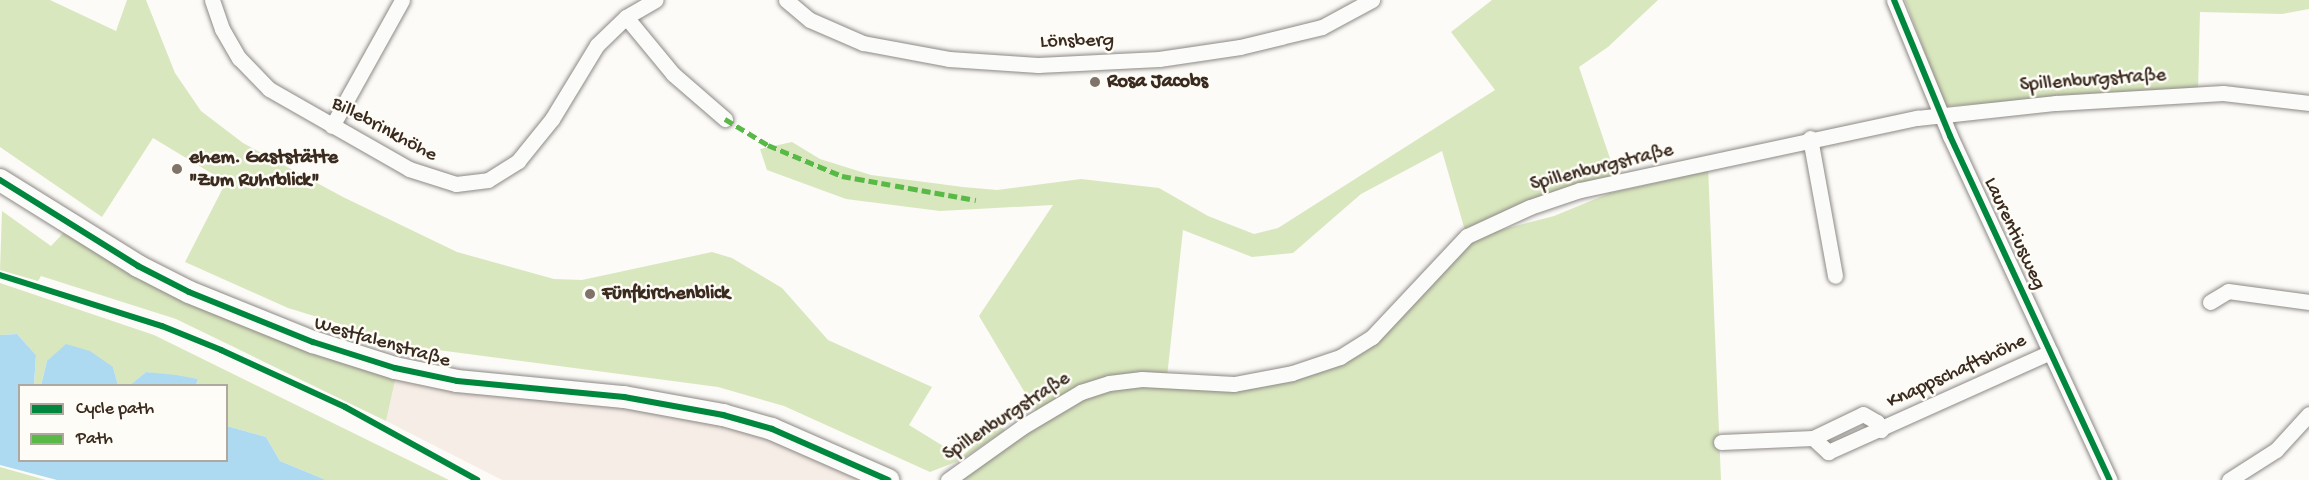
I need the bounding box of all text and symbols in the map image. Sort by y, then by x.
street label: Lönsberg [1040,29,1114,55]
street label: Spillenburgstraße [2019,64,2167,98]
place label: Rosa Jacobs [1107,70,1208,94]
marker: Rosa Jacobs [1088,75,1102,89]
street label: Billebrinkhöhe [327,92,441,168]
street label: Spillenburgstraße [1528,139,1676,197]
place label: ehem. Gaststätte "Zum Ruhrblick" [189,146,338,193]
marker: ehem. Gaststätte "Zum Ruhrblick" [170,162,184,176]
street label: Laurentiusweg [1978,174,2050,294]
place label: Fünfkirchenblick [602,282,730,306]
marker: Fünfkirchenblick [583,287,597,301]
street label: Westfalenstraße [311,312,453,374]
street label: Knappschaftshöhe [1883,329,2031,415]
street label: Spillenburgstraße [939,367,1075,467]
legend [18,384,228,462]
text: Cycle path [76,399,154,420]
text: Path [76,429,113,450]

